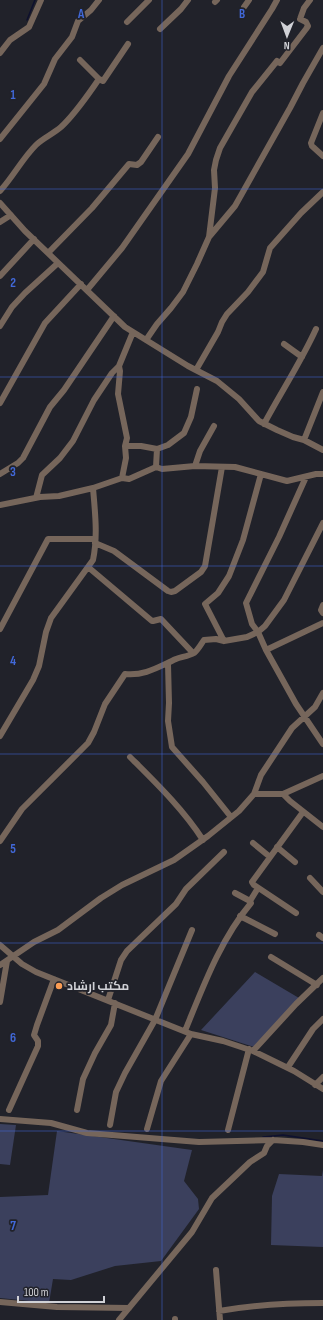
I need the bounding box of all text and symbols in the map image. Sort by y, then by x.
text: A [77,6,85,22]
text: B [239,6,245,22]
north arrow [267,16,307,56]
text: N [284,39,290,52]
text: 1 [10,87,16,103]
text: 2 [10,275,16,291]
text: 3 [10,464,16,480]
text: 4 [10,653,16,669]
text: 5 [10,841,16,857]
place label: مکتب ارشاد [67,979,129,994]
marker: مکتب ارشاد [54,981,64,991]
text: 6 [10,1030,16,1046]
text: 7 [10,1218,16,1234]
scale bar [18,1278,104,1304]
text: 100 m [24,1285,49,1300]

